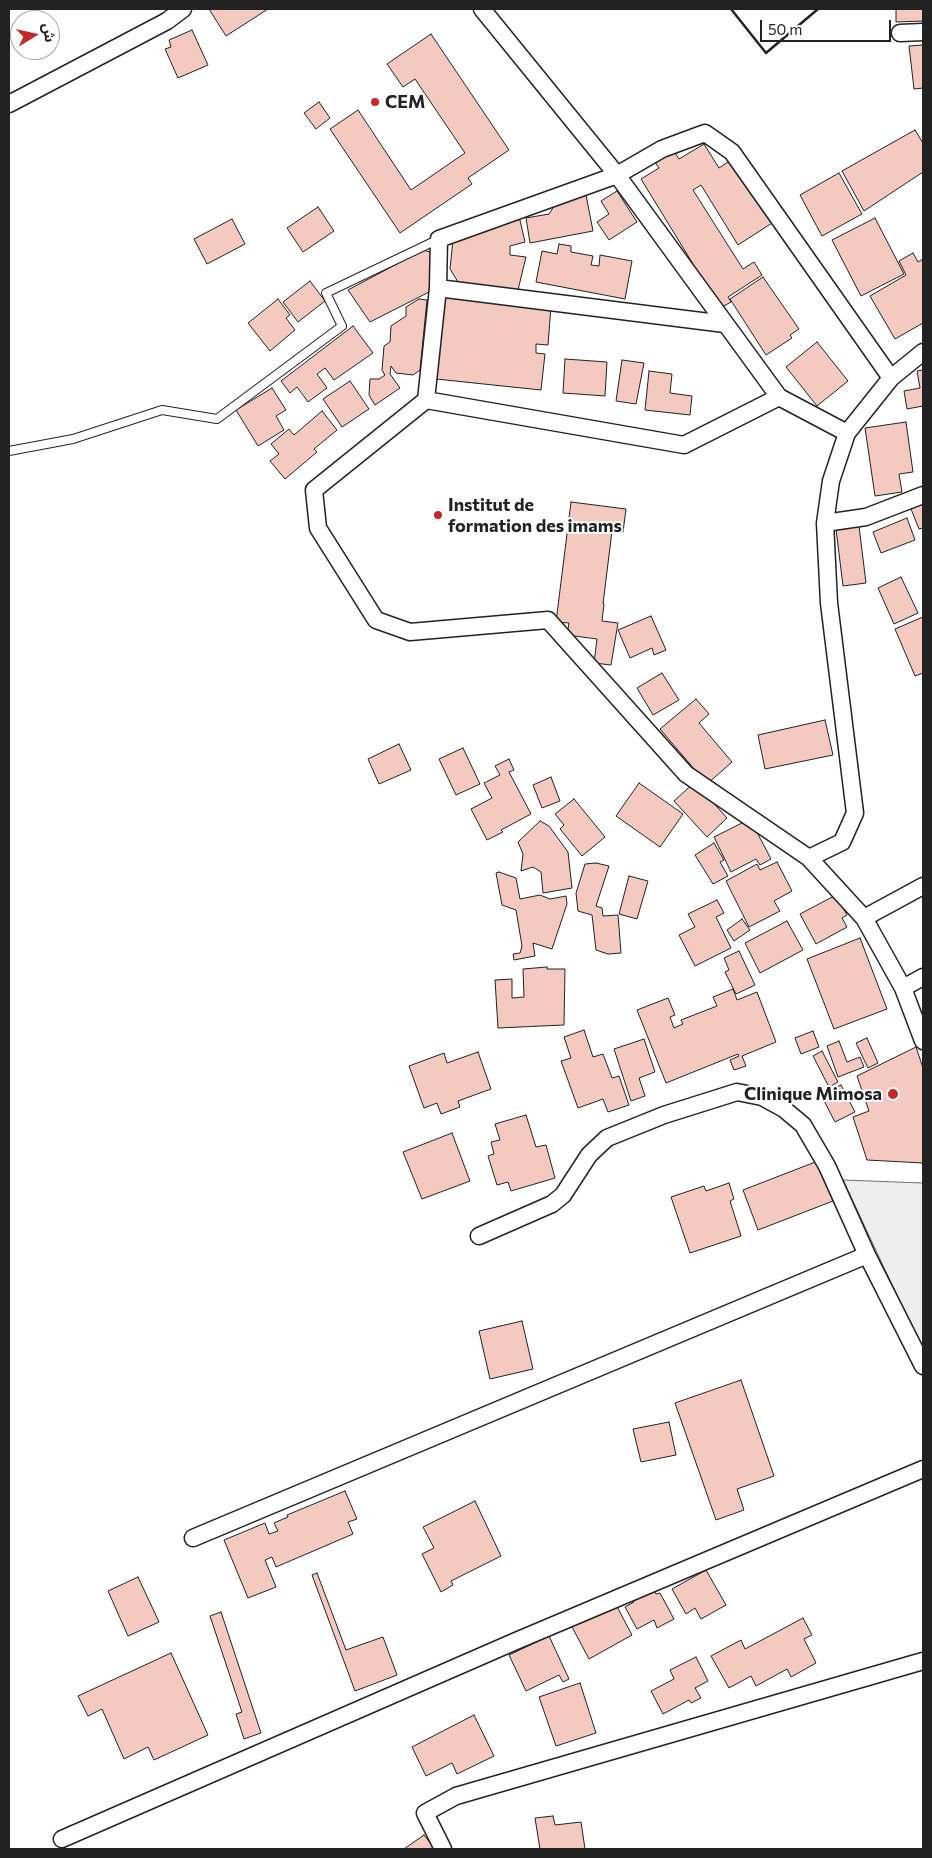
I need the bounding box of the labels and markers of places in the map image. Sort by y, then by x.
place label: CEM [385,91,425,113]
marker: CEM [369,96,381,108]
place label: Institut de formation des imams [448,494,622,536]
marker: Institut de formation des imams [432,509,444,521]
place label: Clinique Mimosa [744,1083,882,1105]
marker: Clinique Mimosa [886,1087,900,1101]

